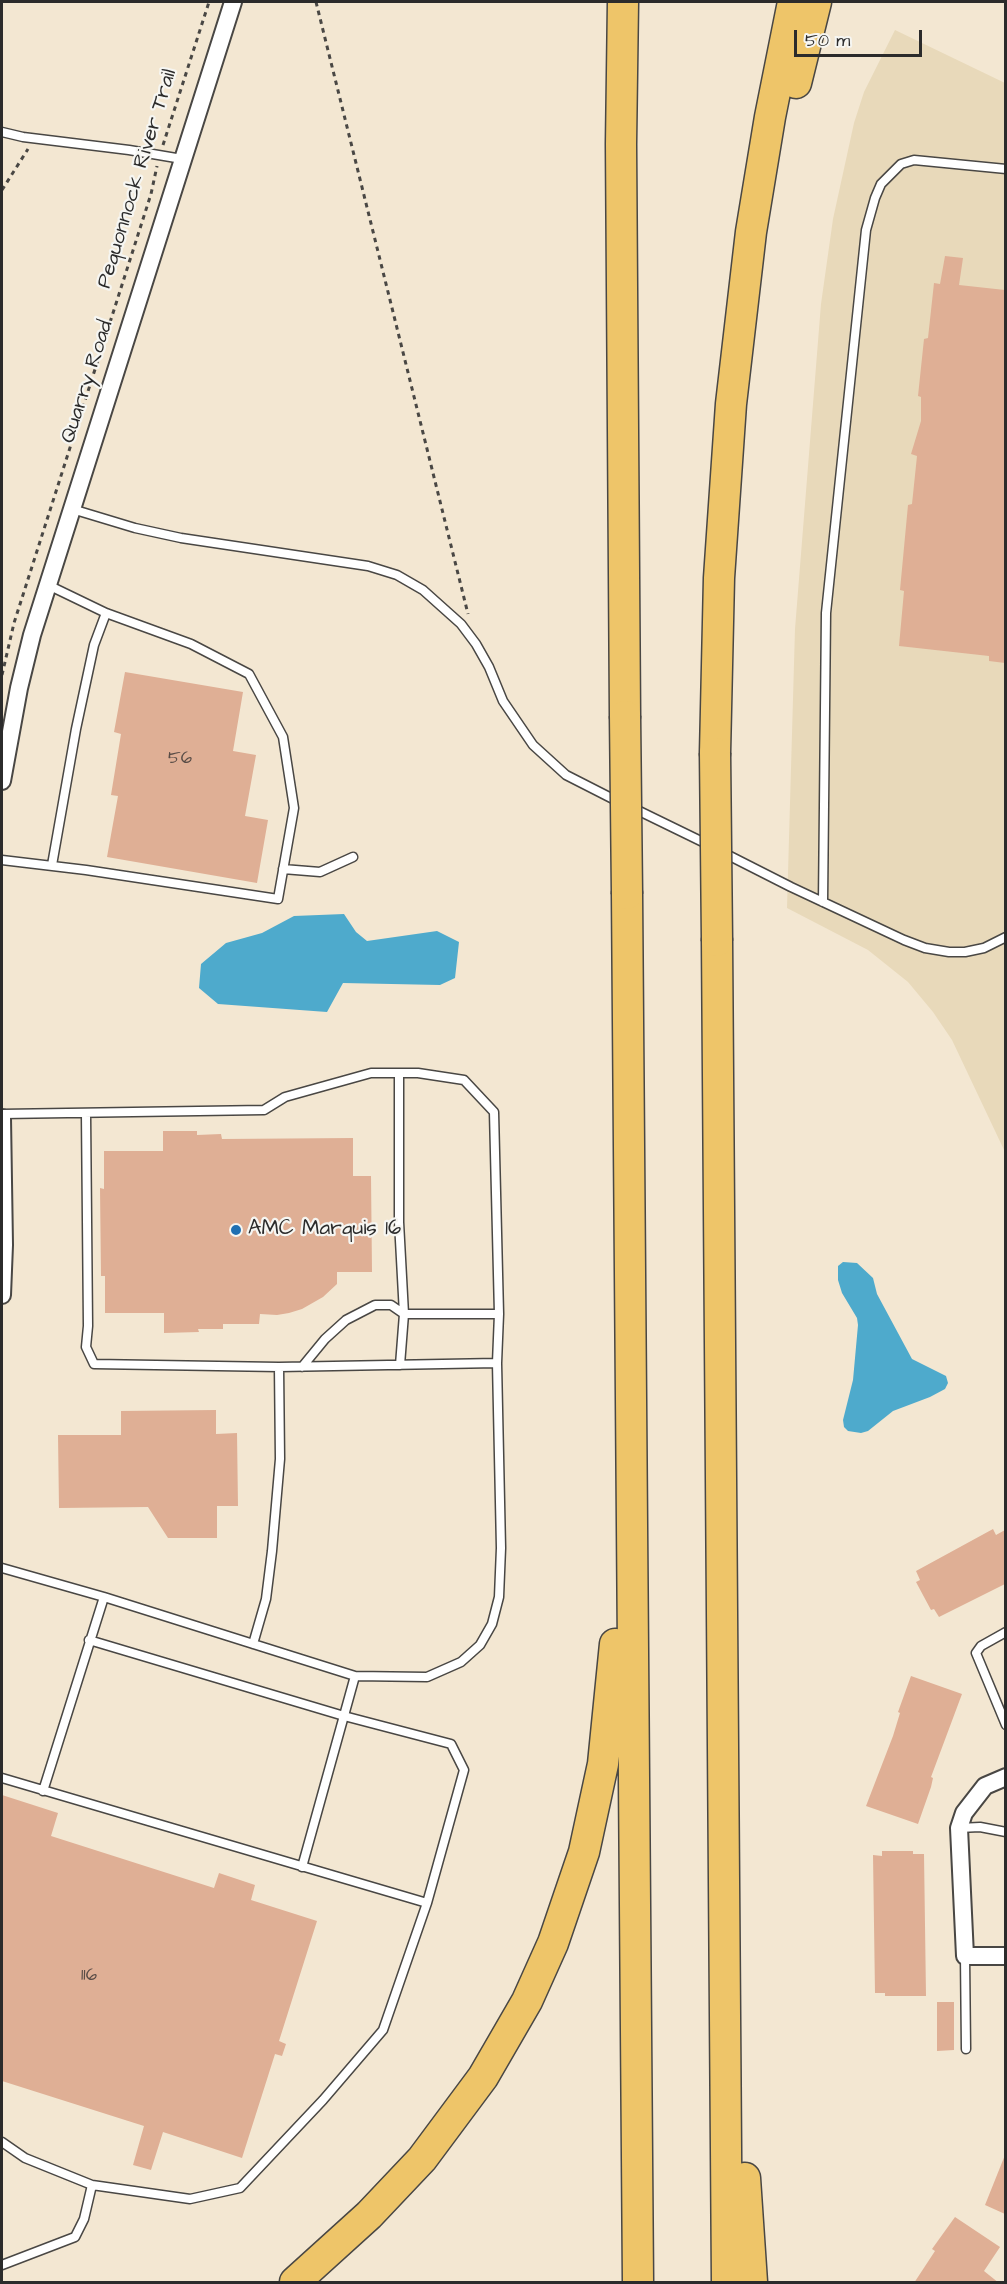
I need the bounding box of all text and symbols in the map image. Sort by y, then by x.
scale bar [797,18,924,56]
text: 50 m [805,28,850,53]
street label: Pequonnock River Trail [93,66,183,292]
street label: Quarry Road [56,317,120,447]
house number: 56 [168,748,192,770]
place label: AMC Marquis 16 [248,1217,401,1243]
marker: AMC Marquis 16 [229,1223,243,1237]
house number: 116 [81,1965,97,1987]

